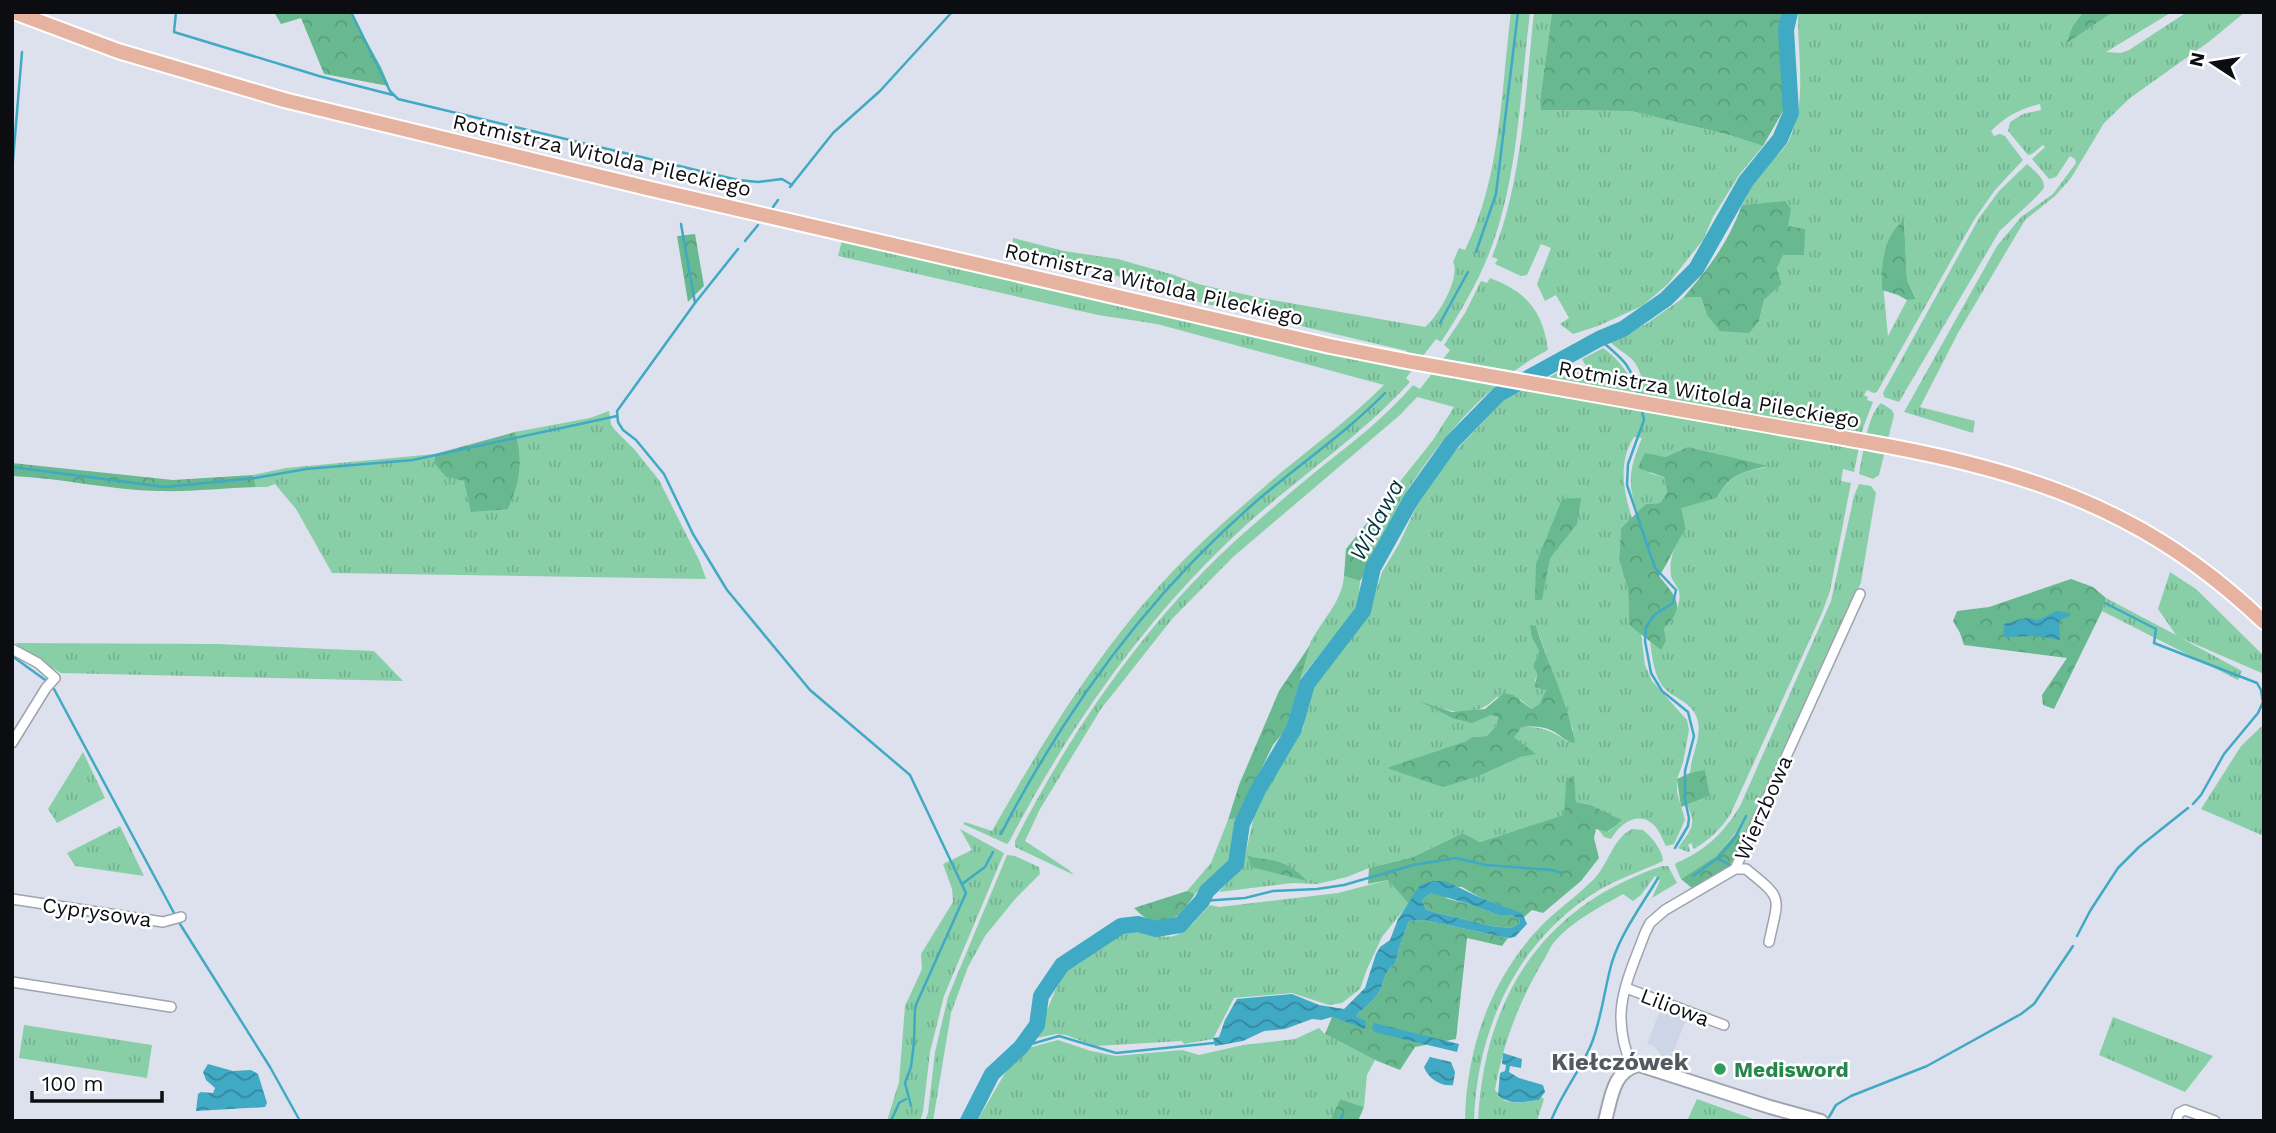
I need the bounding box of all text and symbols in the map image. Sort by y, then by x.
north arrow [2178,28,2248,98]
text: N [2184,50,2210,69]
street label: Rotmistrza Witolda Pileckiego [450,108,754,202]
street label: Rotmistrza Witolda Pileckiego [1002,237,1306,331]
street label: Rotmistrza Witolda Pileckiego [1556,355,1862,433]
water label: Widawa [1344,475,1410,565]
street label: Wierzbowa [1729,752,1797,864]
street label: Cyprysowa [41,892,153,932]
street label: Liliowa [1637,982,1713,1032]
district label: Kiełczówek [1551,1048,1689,1076]
place label: Medisword [1734,1057,1849,1082]
scale bar [32,1060,161,1104]
marker: Medisword [1712,1061,1728,1077]
text: 100 m [42,1071,104,1096]

